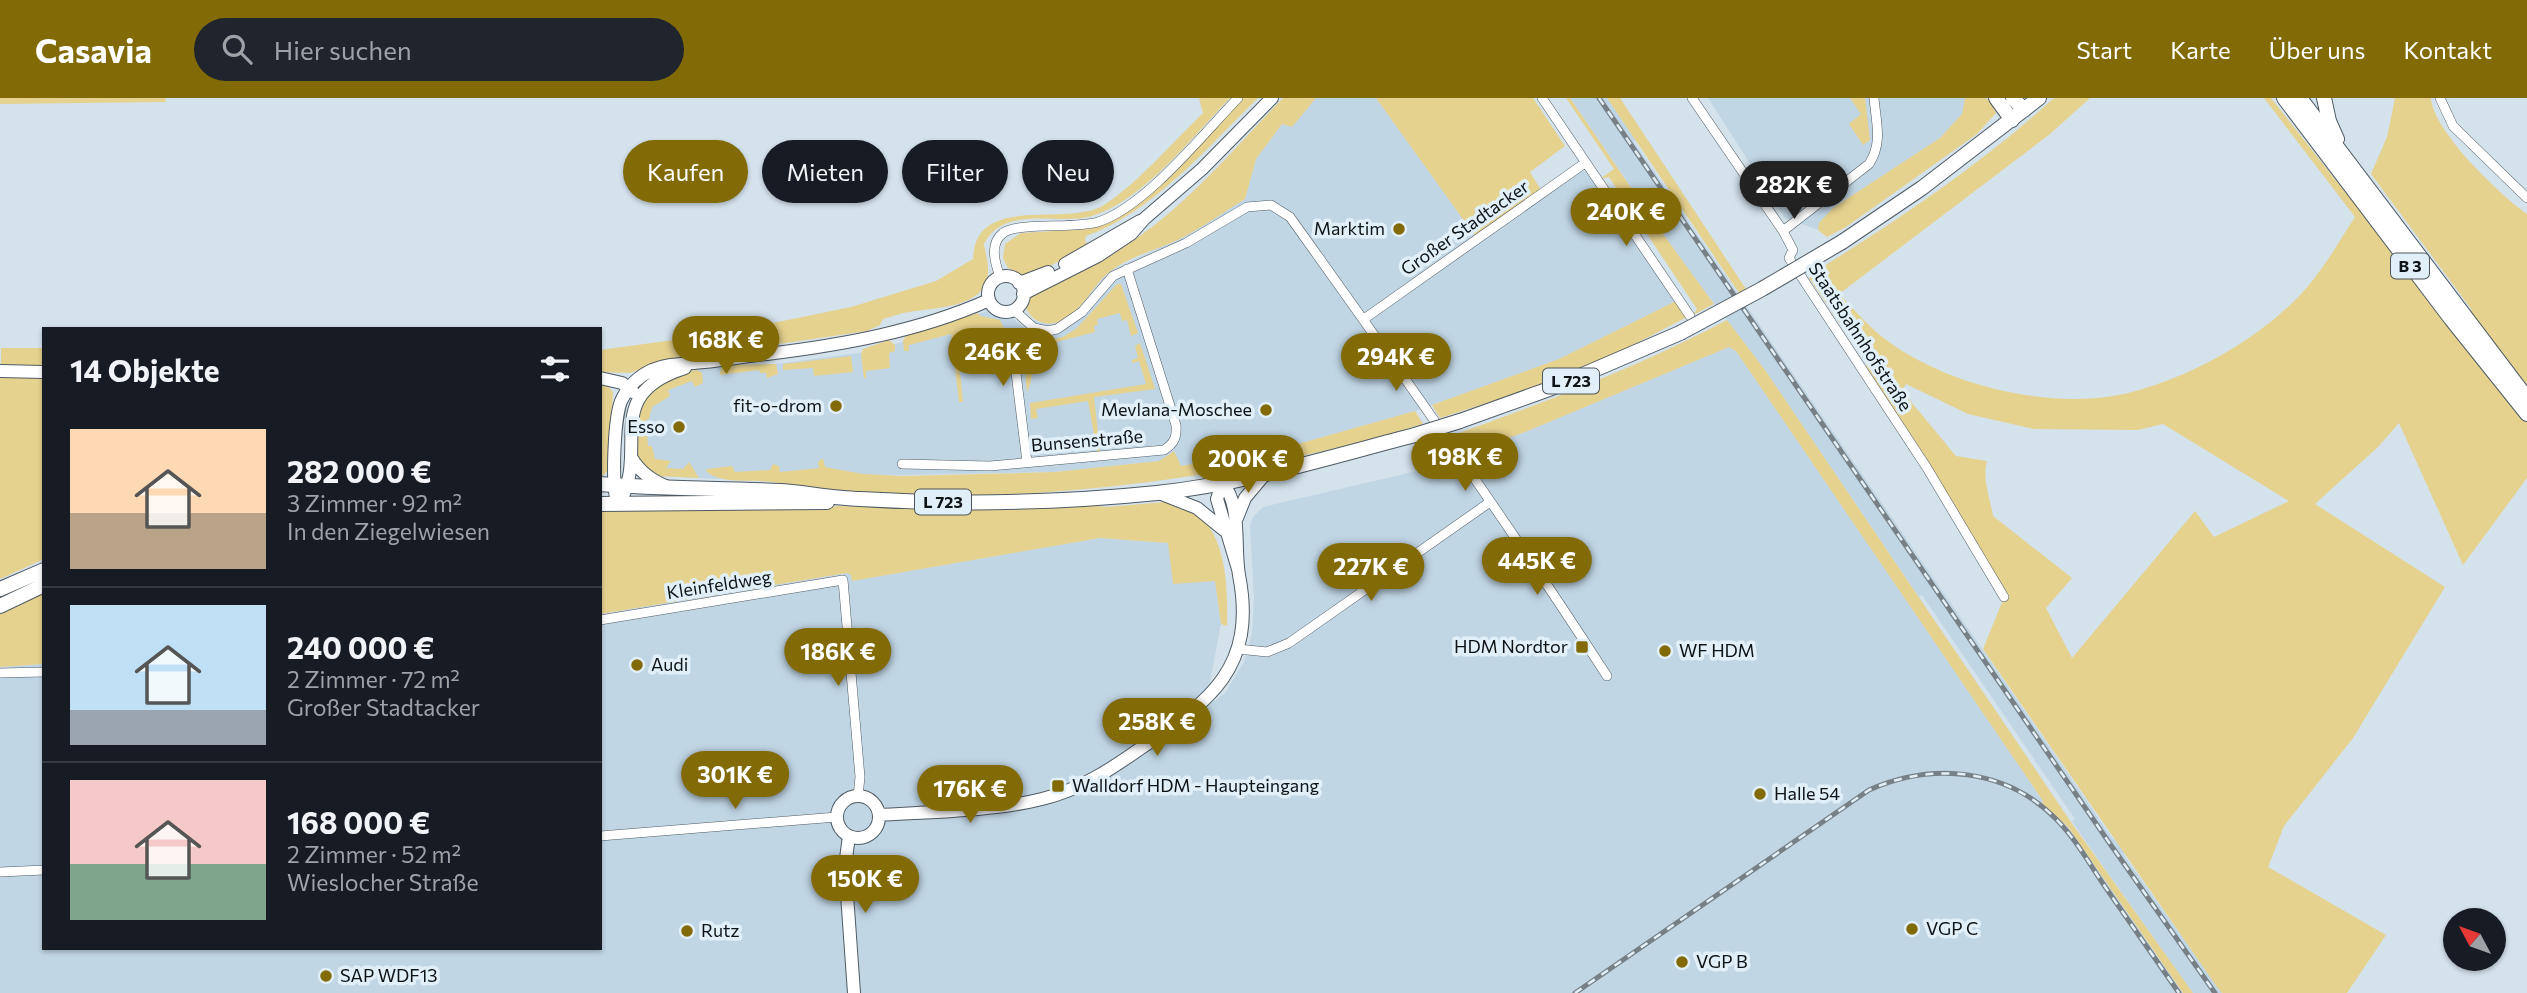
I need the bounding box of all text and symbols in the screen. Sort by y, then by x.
search box [194,18,684,81]
text: Casavia [35,29,152,70]
icon: search [218,30,256,68]
text: Hier suchen [274,34,412,65]
text: Start [2077,35,2132,64]
text: Karte [2170,35,2231,64]
text: Über uns [2269,35,2365,64]
text: Kontakt [2403,35,2492,64]
chip: Kaufen [623,140,748,203]
chip: Mieten [762,140,888,203]
chip: Filter [902,140,1008,203]
chip: Neu [1022,140,1114,203]
pin: 282K € [1737,162,1851,221]
text: 282K € [1756,170,1832,198]
street label: Großer Stadtacker [1396,175,1533,280]
pin: 240K € [1569,188,1683,248]
text: 240K € [1587,197,1665,225]
place label: Marktim [1314,217,1385,239]
marker: Marktim [1391,221,1407,237]
road number: B 3 [2391,254,2429,278]
street label: Staatsbahnhofstraße [1805,258,1917,415]
pin: 168K € [669,316,783,376]
text: 168K € [688,325,764,353]
pin: 246K € [946,328,1060,388]
pin: 294K € [1339,334,1453,393]
text: 246K € [964,337,1042,365]
text: 294K € [1357,342,1435,370]
icon: filters [536,350,574,388]
text: 14 Objekte [70,351,220,388]
road number: L 723 [1543,368,1599,394]
place label: fit-o-drom [733,394,822,416]
marker: fit-o-drom [828,398,844,414]
place label: Mevlana-Moschee [1101,398,1252,420]
marker: Mevlana-Moschee [1258,402,1274,418]
place label: Esso [627,415,665,437]
marker: Esso [671,419,687,435]
street label: Bunsenstraße [1030,424,1144,456]
pin: 198K € [1408,434,1522,493]
pin: 200K € [1191,436,1305,495]
text: 198K € [1427,442,1503,470]
text: 200K € [1208,444,1288,472]
text: 282 000 € [287,452,432,489]
icon: home [126,457,210,541]
text: 3 Zimmer · 92 m² [287,489,462,517]
road number: L 723 [915,490,971,514]
text: In den Ziegelwiesen [287,517,490,545]
pin: 445K € [1480,538,1594,597]
pin: 227K € [1314,544,1428,603]
text: 445K € [1498,546,1576,574]
text: 227K € [1333,552,1409,580]
street label: Kleinfeldweg [665,565,773,603]
text: 240 000 € [287,628,434,665]
pin: 186K € [781,628,895,688]
icon: home [126,633,210,717]
place label: HDM Nordtor [1454,635,1568,657]
text: 186K € [800,637,876,665]
marker: HDM Nordtor [1574,639,1590,655]
place label: WF HDM [1679,639,1755,661]
marker: WF HDM [1657,643,1673,659]
place label: Audi [651,653,688,675]
marker: Audi [629,657,645,673]
text: 2 Zimmer · 72 m² [287,665,460,693]
text: Großer Stadtacker [287,693,480,721]
pin: 258K € [1100,698,1214,758]
text: 258K € [1118,707,1196,735]
pin: 301K € [678,752,792,811]
text: 301K € [697,760,773,788]
pin: 176K € [913,766,1027,825]
text: 176K € [933,774,1007,802]
place label: Walldorf HDM - Haupteingang [1072,774,1320,796]
marker: Walldorf HDM - Haupteingang [1050,778,1066,794]
place label: Halle 54 [1774,782,1840,804]
marker: Halle 54 [1752,786,1768,802]
text: 168 000 € [287,803,430,840]
icon: home [126,808,210,892]
text: 2 Zimmer · 52 m² [287,840,461,868]
pin: 150K € [808,856,922,915]
text: 150K € [827,864,903,892]
text: Wieslocher Straße [287,868,479,896]
north arrow [2443,908,2506,971]
map controls [2443,908,2506,971]
place label: VGP C [1926,917,1978,939]
place label: Rutz [701,919,739,941]
marker: VGP C [1904,921,1920,937]
marker: Rutz [679,923,695,939]
place label: VGP B [1696,950,1748,972]
marker: VGP B [1674,954,1690,970]
place label: SAP WDF13 [340,964,438,986]
marker: SAP WDF13 [318,968,334,984]

